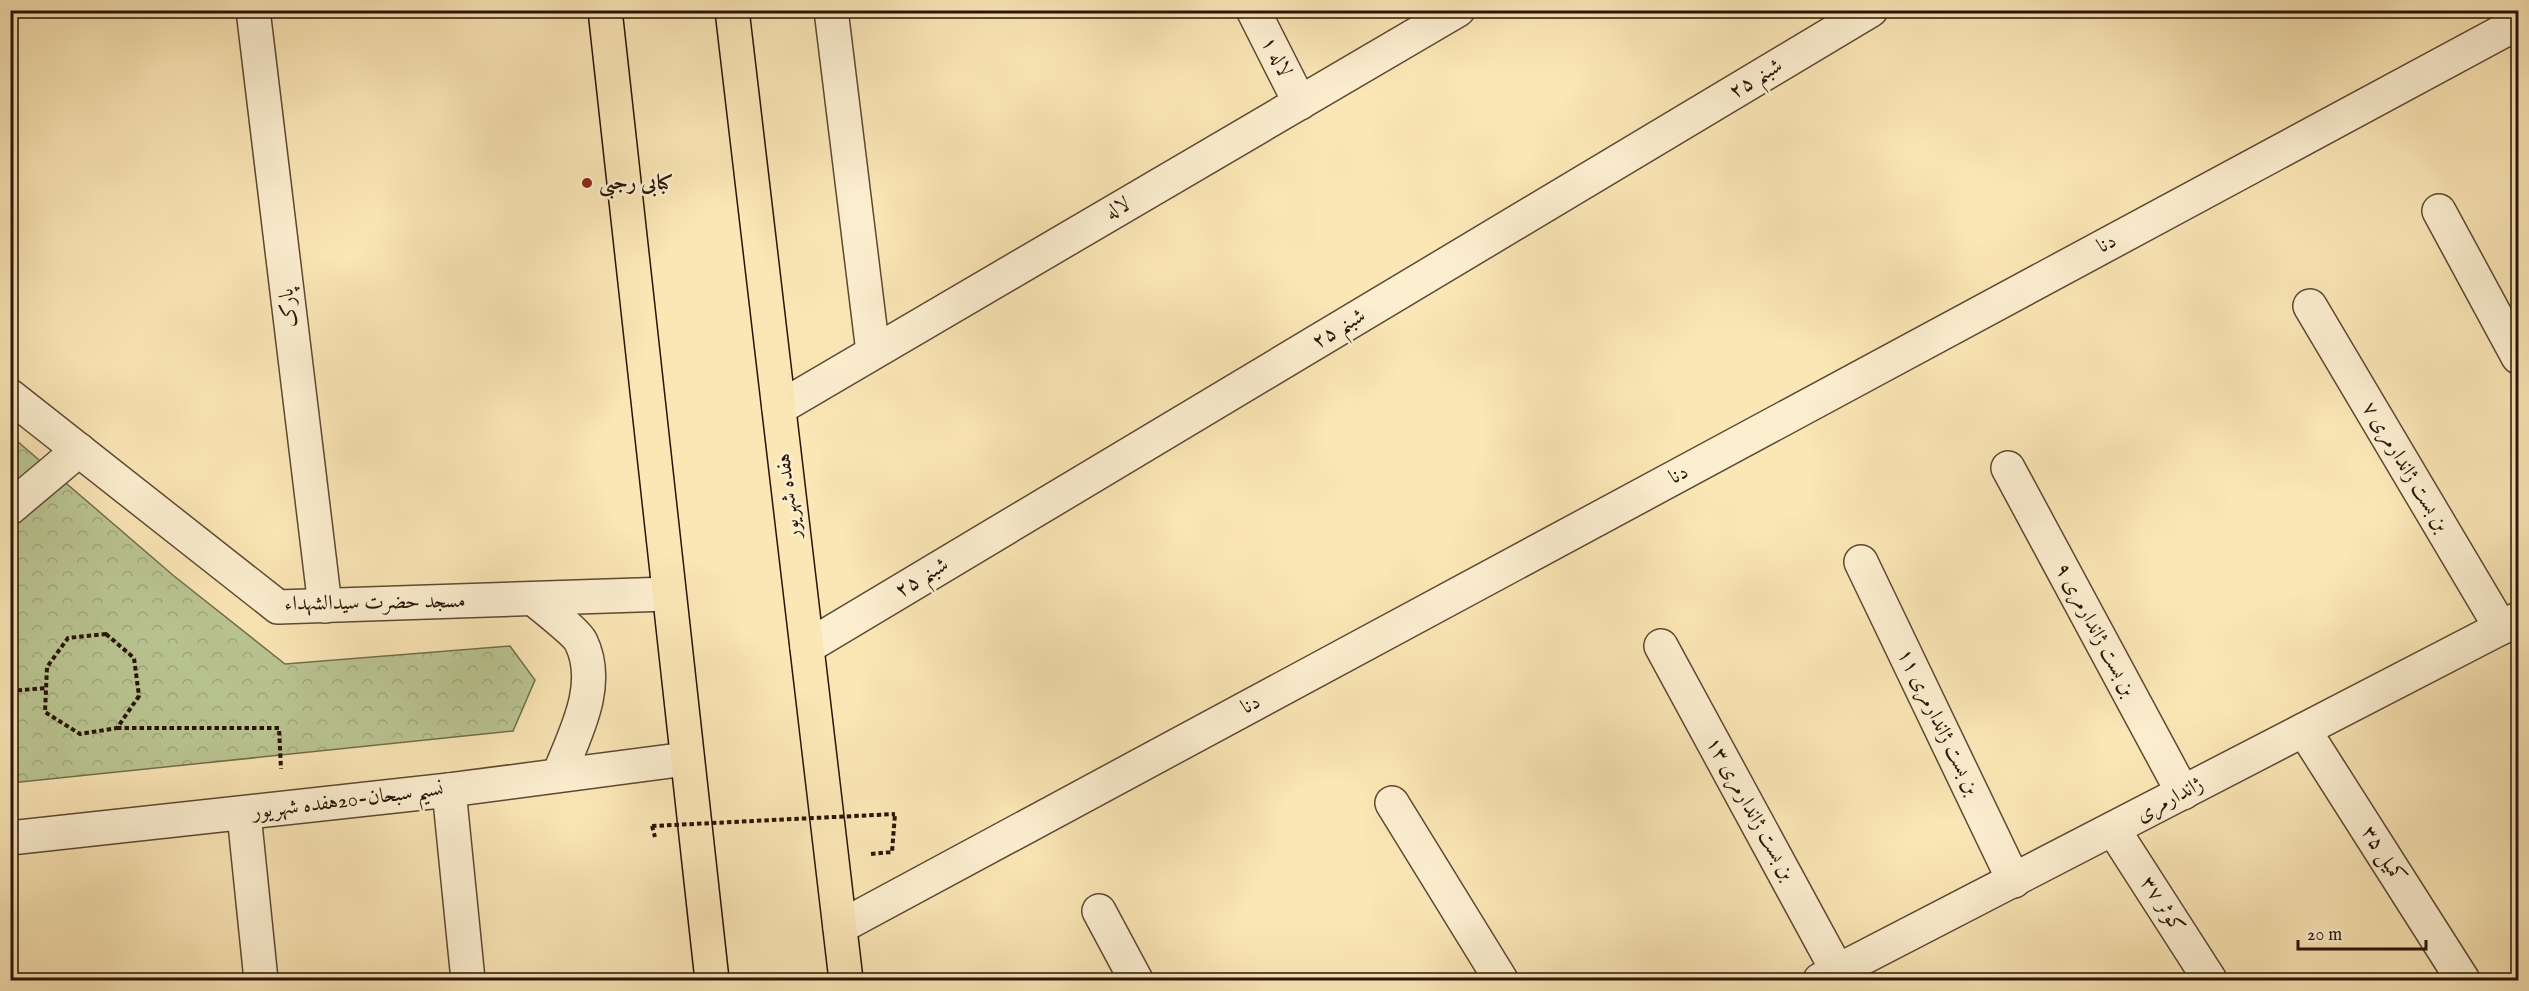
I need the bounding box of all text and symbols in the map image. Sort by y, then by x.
street label: لاله ۱ [1254,32,1298,82]
street label: شبنم ۲۵ [1724,52,1791,111]
place label: کبابی رجبی [599,170,673,199]
marker: کبابی رجبی [580,176,594,190]
street label: لاله [1100,191,1136,227]
street label: دنا [2093,228,2121,260]
street label: پارک [273,286,305,329]
street label: شبنم ۲۵ [1307,302,1374,361]
street label: بن بست ژاندارمری ۷ [2355,397,2455,537]
street label: هفده شهریور [770,452,808,542]
street label: دنا [1665,459,1693,491]
street label: شبنم ۲۵ [890,551,957,610]
street label: بن بست ژاندارمری ۹ [2048,558,2142,702]
street label: مسجد حضرت سیدالشهداء [284,588,466,618]
street label: بن بست ژاندارمری ۱۱ [1891,644,1985,800]
street label: دنا [1237,689,1265,721]
street label: بن بست ژاندارمری ۱۳ [1699,732,1801,886]
street label: ژاندارمری [2132,771,2208,829]
street label: نسیم سبحان-20هفده شهریور [249,776,446,832]
street label: کمیل ۳۵ [2355,821,2411,889]
street label: کوثر ۳۷ [2134,871,2190,939]
scale bar [2298,913,2426,951]
text: 20 m [2307,924,2342,947]

